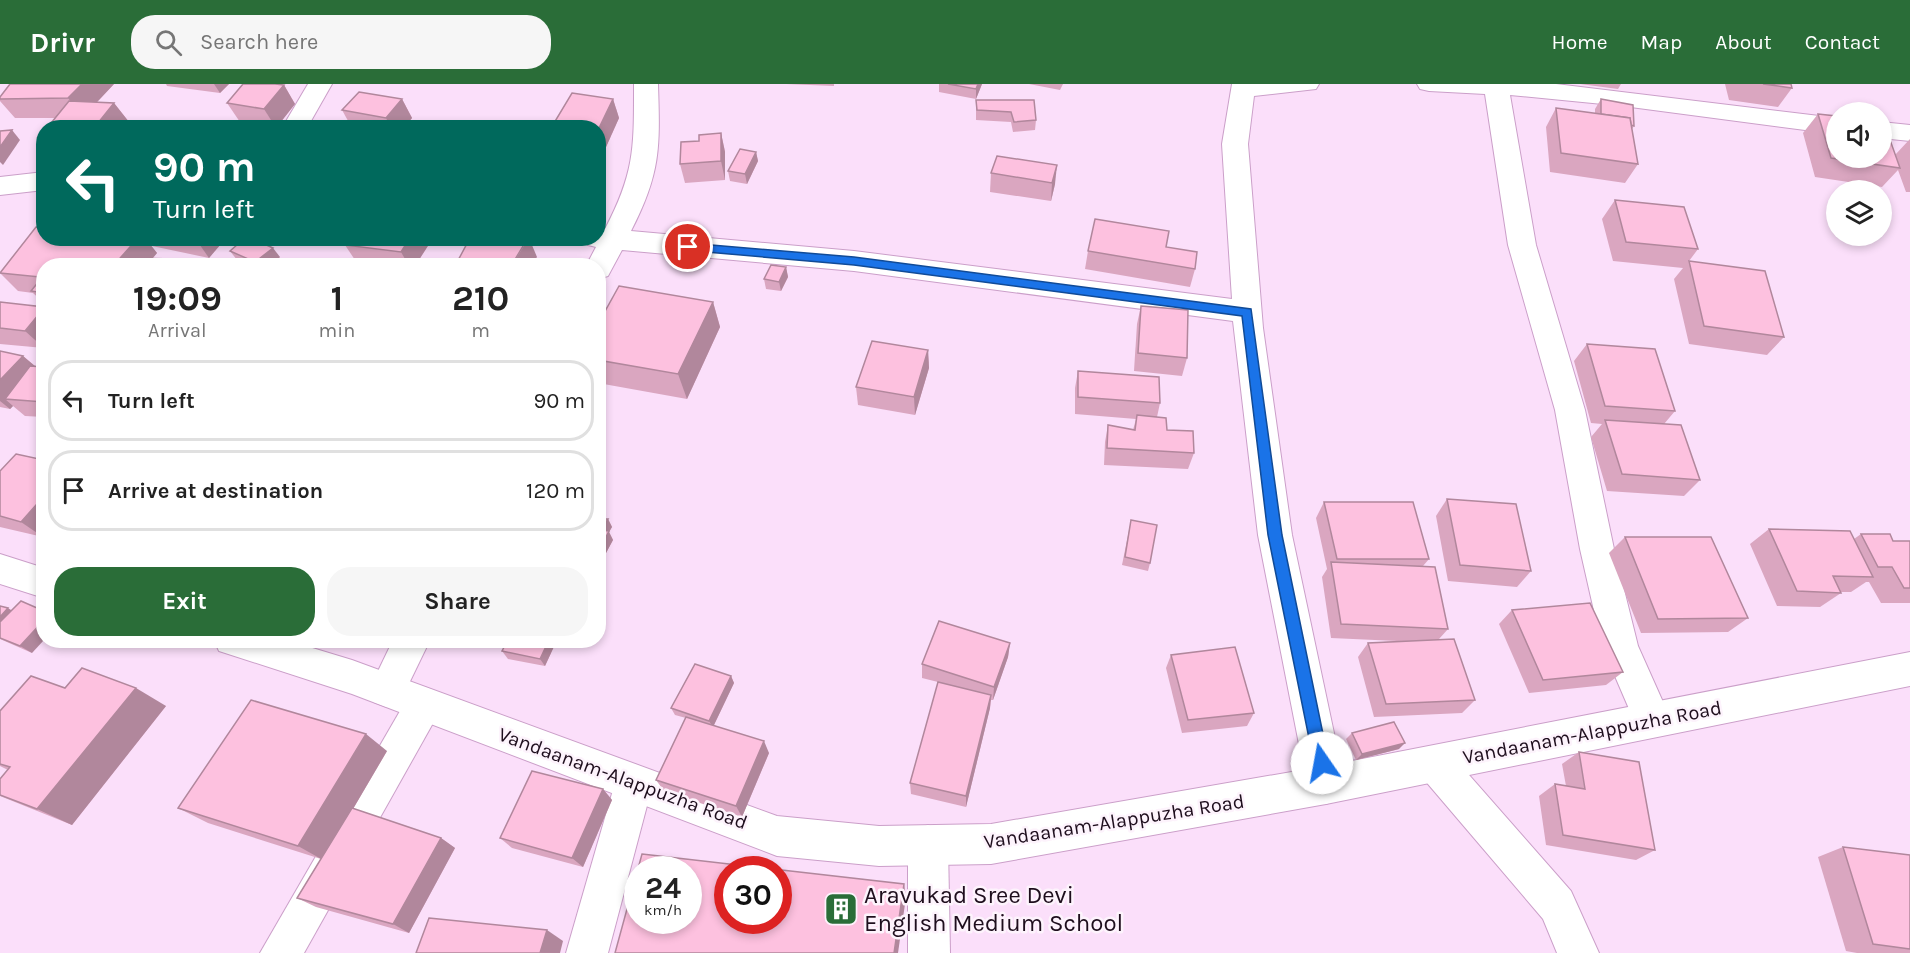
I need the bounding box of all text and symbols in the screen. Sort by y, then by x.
search box [131,15,551,69]
text: Drivr [30,26,95,59]
icon: search [152,26,185,59]
text: Search here [200,29,318,55]
text: Home [1552,30,1608,54]
text: Map [1641,30,1682,54]
text: About [1715,30,1772,54]
text: Contact [1805,30,1880,54]
map controls [1826,102,1892,246]
button: sound [1826,102,1892,168]
text: 90 m [153,142,256,192]
icon: left [54,144,132,222]
button: layers [1826,180,1892,246]
text: Turn left [153,193,254,225]
pin [662,221,713,272]
icon: arrive [671,230,704,263]
text: 19:09 [133,277,222,319]
text: 1 [331,277,343,319]
text: 210 [452,277,509,319]
text: Arrival [148,319,207,342]
text: min [319,319,355,342]
text: m [471,319,490,342]
icon: left [57,384,90,417]
text: Turn left [108,388,195,414]
text: 90 m [533,388,585,414]
icon: arrive [57,474,90,507]
text: Arrive at destination [108,478,323,504]
text: 120 m [526,478,585,504]
button: Exit [54,567,315,636]
button: Share [327,567,588,636]
street label: Vandaanam-Alappuzha Road [1461,696,1724,769]
street label: Vandaanam-Alappuzha Road [495,723,750,834]
position arrow [1290,731,1354,795]
street label: Vandaanam-Alappuzha Road [982,790,1246,853]
speed limit sign: 30 [714,856,792,934]
text: 24 [645,870,681,906]
place label: Aravukad Sree Devi English Medium School [864,881,1123,937]
building icon: Aravukad Sree Devi English Medium School [823,891,859,927]
text: km/h [644,901,682,919]

